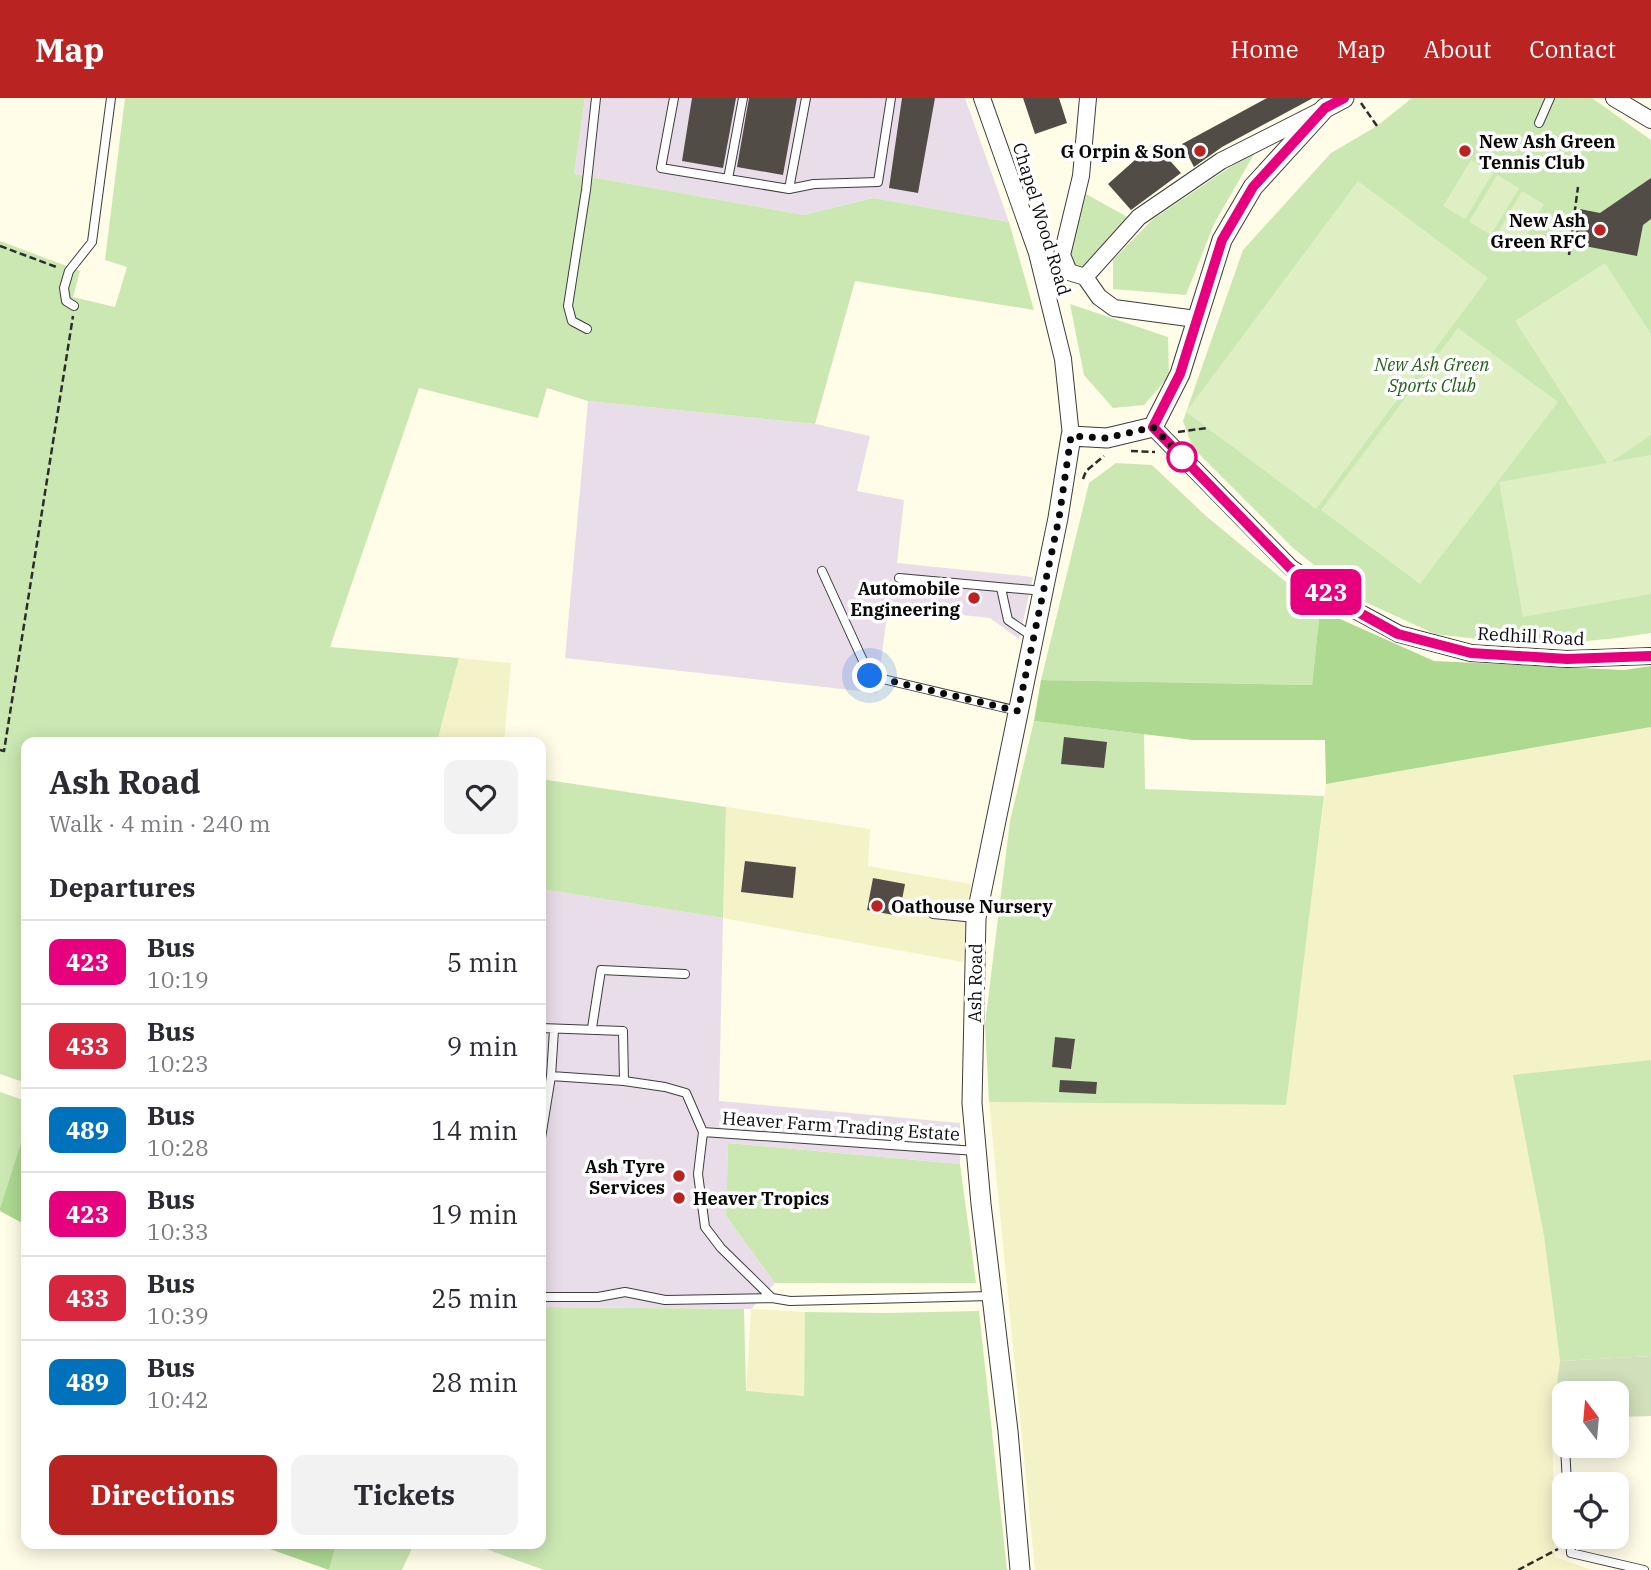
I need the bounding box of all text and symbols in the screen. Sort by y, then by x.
text: Map [35,28,104,71]
text: Home [1231,33,1299,65]
text: Map [1337,33,1385,65]
text: About [1423,33,1491,65]
text: Contact [1529,33,1616,65]
place label: New Ash Green Tennis Club [1479,130,1615,174]
street label: Chapel Wood Road [1008,140,1076,298]
place label: G Orpin & Son [1060,140,1186,163]
marker: G Orpin & Son [1192,143,1208,159]
marker: New Ash Green Tennis Club [1457,143,1473,159]
place label: New Ash Green RFC [1490,209,1586,253]
marker: New Ash Green RFC [1592,222,1608,238]
park label: New Ash Green Sports Club [1374,353,1490,397]
unlabelled marker [1167,442,1197,472]
line badge: 423 [1286,569,1366,615]
text: 423 [1304,576,1348,608]
place label: Automobile Engineering [850,577,961,621]
marker: Automobile Engineering [966,590,982,606]
street label: Redhill Road [1477,622,1585,650]
your location [852,658,887,693]
text: Ash Road [49,760,201,803]
button: heart [444,760,518,834]
text: Walk · 4 min · 240 m [49,808,271,838]
text: Departures [49,870,195,904]
place label: Oathouse Nursery [891,895,1053,918]
marker: Oathouse Nursery [869,898,885,914]
text: Bus [147,930,195,964]
street label: Ash Road [963,943,987,1023]
text: 5 min [447,945,518,979]
text: 423 [66,946,109,978]
text: 10:19 [147,964,209,994]
text: Bus [147,1014,195,1048]
text: 9 min [447,1029,518,1063]
text: 433 [66,1030,109,1062]
text: 10:23 [147,1048,209,1078]
text: Bus [147,1098,195,1132]
street label: Heaver Farm Trading Estate [721,1106,961,1146]
text: 14 min [431,1113,518,1147]
text: 489 [66,1114,109,1146]
text: 10:28 [147,1132,209,1162]
place label: Ash Tyre Services [585,1155,665,1199]
marker: Ash Tyre Services [671,1168,687,1184]
text: Bus [147,1182,195,1216]
place label: Heaver Tropics [693,1187,829,1210]
marker: Heaver Tropics [671,1190,687,1206]
text: 19 min [431,1197,518,1231]
text: 423 [66,1198,109,1230]
text: 10:33 [147,1216,209,1246]
text: Bus [147,1266,195,1300]
text: 25 min [431,1281,518,1315]
text: 433 [66,1282,109,1314]
text: 10:39 [147,1300,209,1330]
text: Bus [147,1350,195,1384]
text: 28 min [431,1365,518,1399]
text: 489 [66,1366,109,1398]
north arrow [1552,1381,1629,1458]
map controls [1552,1381,1629,1549]
text: 10:42 [147,1384,209,1414]
button: Directions [49,1455,277,1535]
button: Tickets [291,1455,518,1535]
button: locate [1552,1472,1629,1549]

